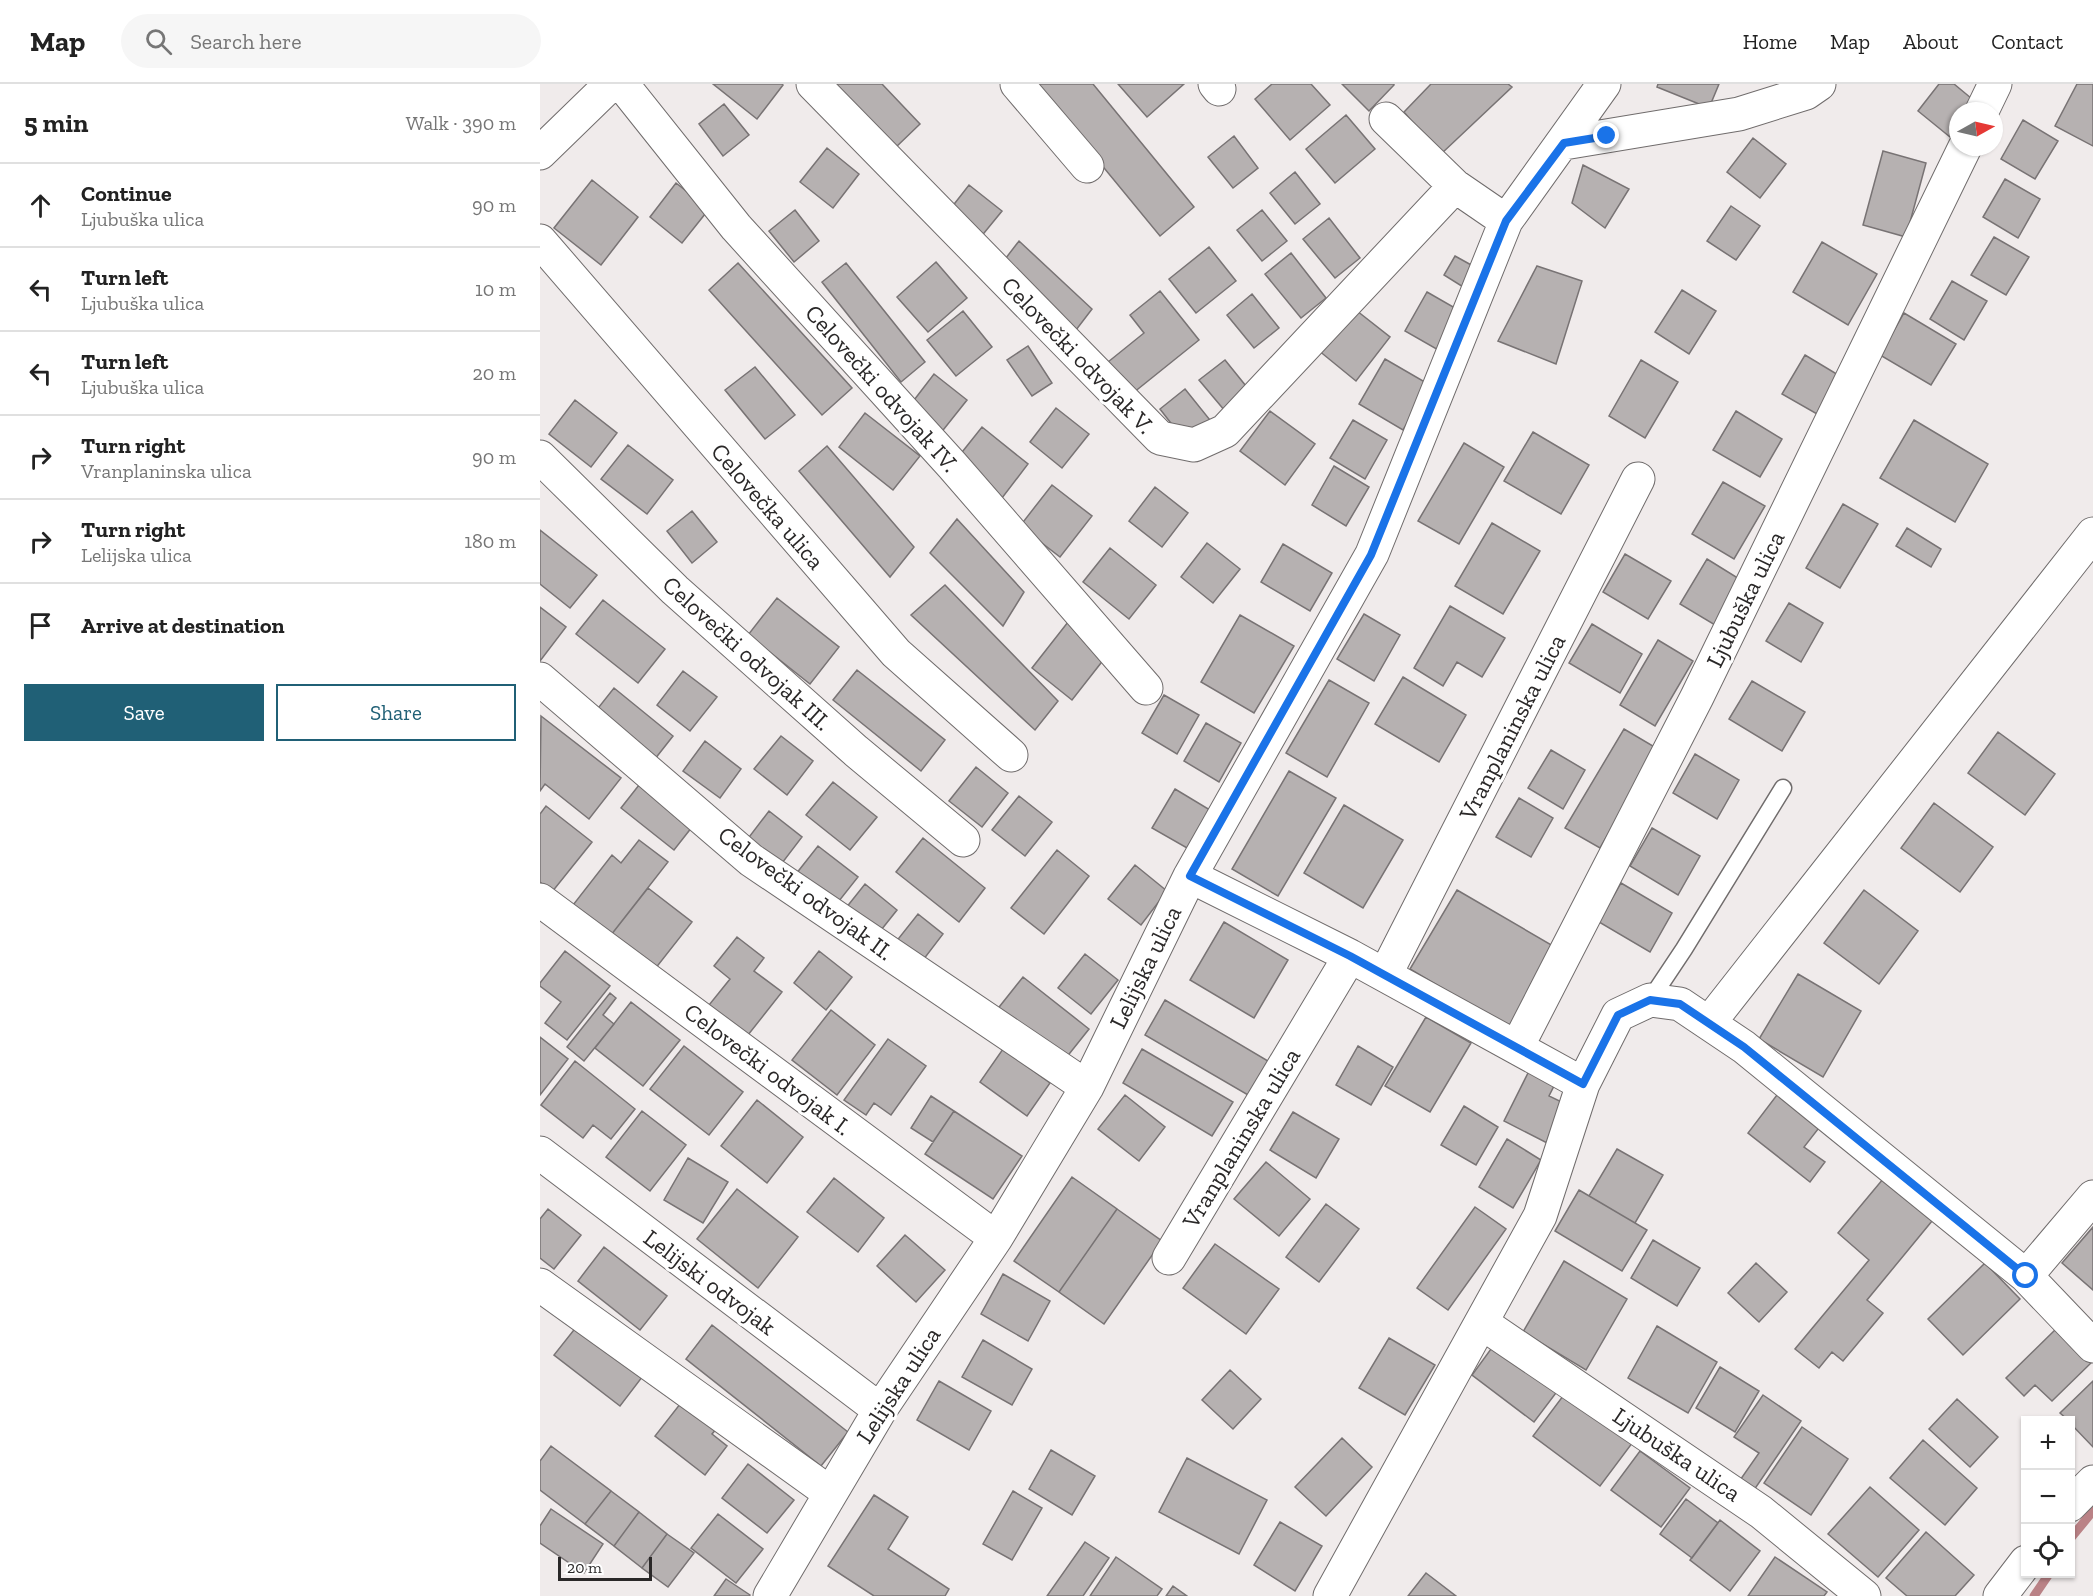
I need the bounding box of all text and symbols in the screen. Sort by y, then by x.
search box [121,14,541,68]
text: Map [30,25,85,58]
icon: search [142,25,175,58]
text: Search here [190,28,302,55]
text: Home [1743,29,1797,54]
text: Map [1830,29,1870,54]
text: About [1903,29,1958,54]
text: Contact [1991,29,2063,54]
north arrow [1949,102,2003,156]
text: 5 min [24,107,88,139]
text: Walk · 390 m [406,111,516,135]
route end [1593,122,1619,148]
text: Continue [81,180,172,207]
icon: ahead [24,189,57,222]
text: 90 m [472,193,516,217]
text: Ljubuška ulica [81,207,204,231]
text: Turn left [81,264,168,291]
street label: Celovečki odvojak V. [996,271,1160,439]
icon: left [24,273,57,306]
text: 10 m [475,277,516,301]
text: Ljubuška ulica [81,291,204,315]
street label: Celovečki odvojak IV. [799,298,965,478]
text: Turn left [81,348,168,375]
icon: left [24,357,57,390]
text: 20 m [472,361,516,385]
text: Ljubuška ulica [81,375,204,399]
text: Turn right [81,432,185,459]
street label: Celovečka ulica [705,437,831,575]
icon: right [24,441,57,474]
text: 90 m [472,445,516,469]
text: Vranplaninska ulica [81,459,252,483]
text: Turn right [81,516,185,543]
icon: right [24,525,57,558]
street label: Ljubuška ulica [1700,526,1791,672]
text: 180 m [464,529,516,553]
text: Lelijska ulica [81,543,192,567]
street label: Celovečki odvojak III. [657,570,837,736]
icon: arrive [24,609,57,642]
text: Arrive at destination [81,612,284,639]
street label: Vranplaninska ulica [1452,629,1572,826]
button: Save [24,684,264,741]
button: Share [276,684,516,741]
street label: Celovečki odvojak II. [713,820,899,966]
street label: Lelijska ulica [1103,901,1187,1033]
street label: Celovečki odvojak I. [679,997,857,1141]
street label: Vranplaninska ulica [1175,1042,1306,1234]
street label: Lelijski odvojak [638,1223,782,1341]
route start [2012,1262,2038,1288]
street label: Lelijska ulica [850,1321,947,1449]
street label: Ljubuška ulica [1608,1401,1747,1508]
map controls [2021,1416,2075,1578]
button: + [2021,1416,2075,1470]
button: − [2021,1470,2075,1524]
button: locate [2021,1524,2075,1578]
scale bar [558,1554,652,1582]
text: 20 m [567,1558,602,1577]

